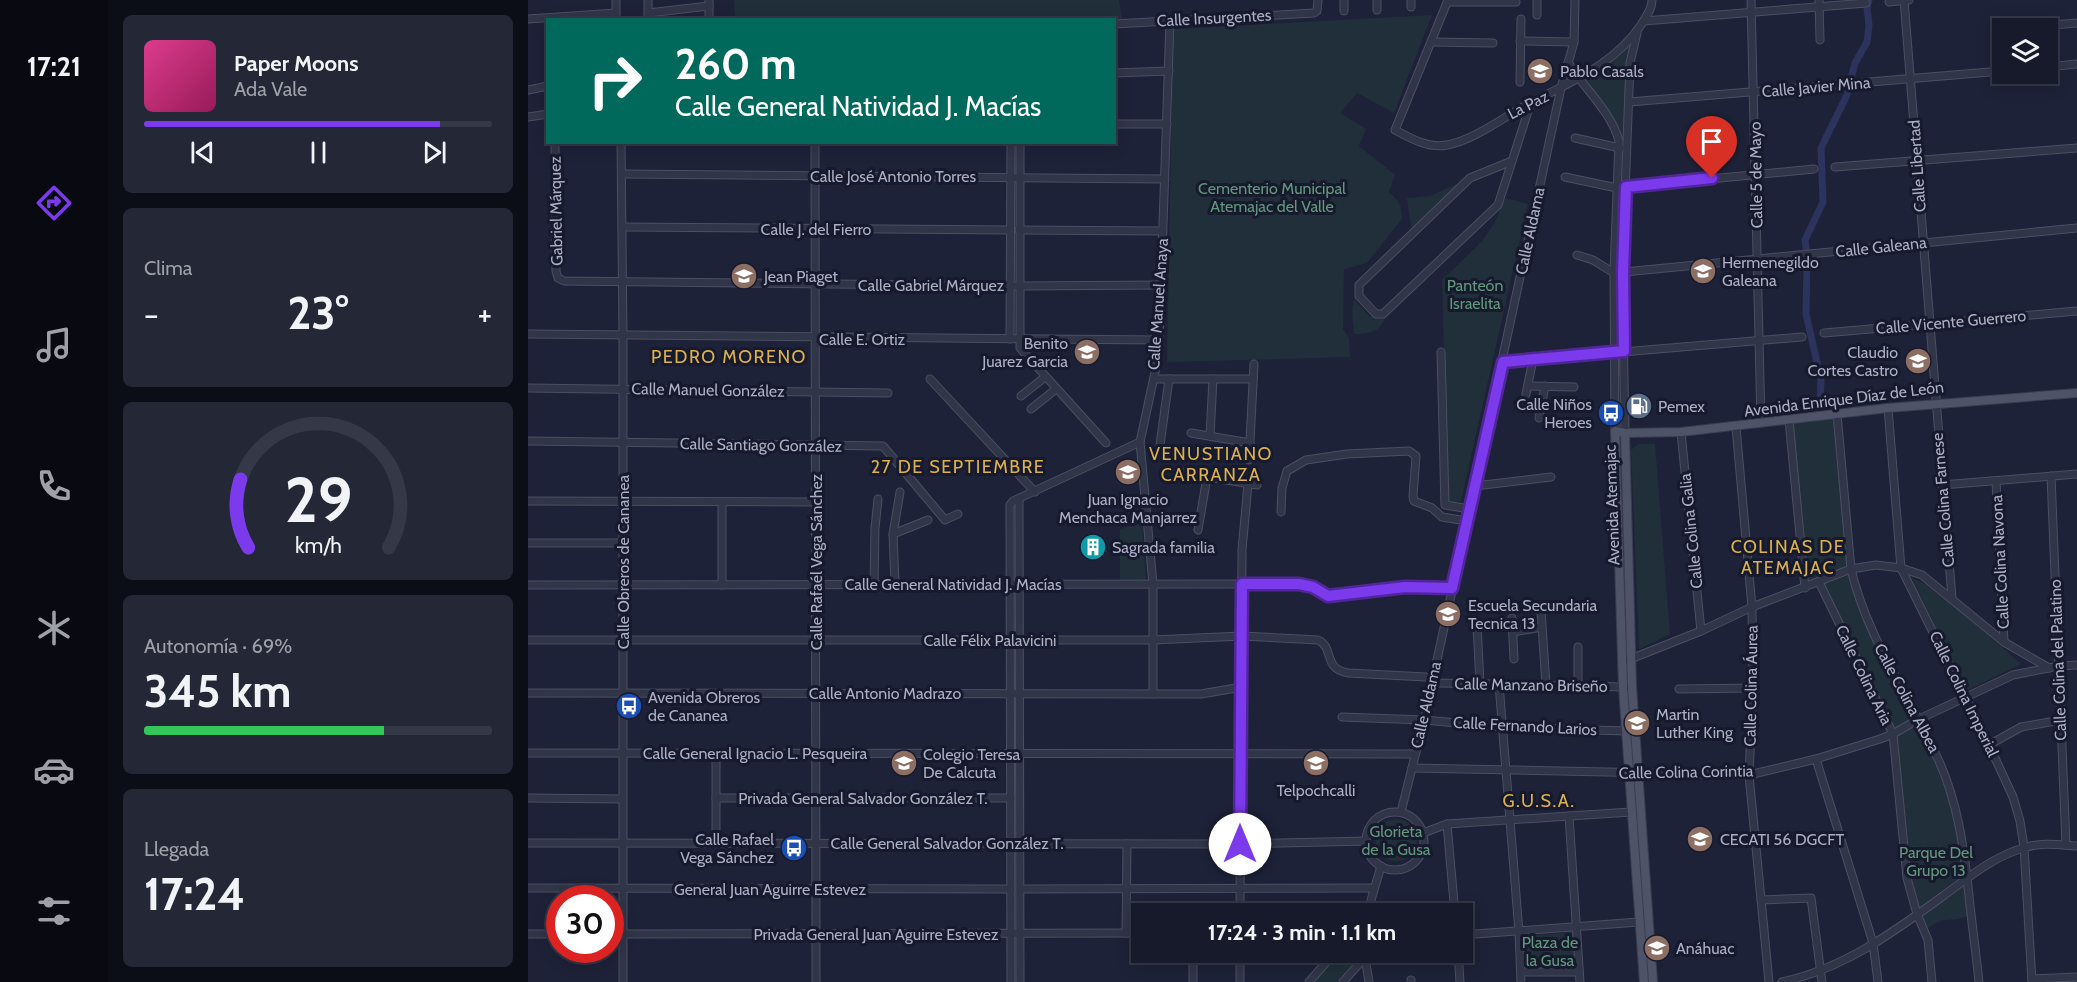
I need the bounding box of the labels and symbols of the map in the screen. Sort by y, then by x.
street label: Calle Insurgentes [1156,5,1272,30]
school or university icon: Pablo Casals [1525,56,1555,86]
place label: Pablo Casals [1560,62,1644,81]
street label: Calle Javier Mina [1761,73,1871,101]
street label: La Paz [1504,86,1552,123]
pin [1686,116,1737,178]
street label: Calle Libertad [1904,119,1930,213]
street label: Calle 5 de Mayo [1746,121,1766,229]
street label: Gabriel Márquez [546,155,566,266]
street label: Calle José Antonio Torres [810,167,976,186]
park label: Cementerio Municipal Atemajac del Valle [1198,179,1346,216]
street label: Calle Aldama [1512,185,1549,276]
street label: Calle J. del Fierro [761,220,872,239]
street label: Calle Galeana [1835,233,1928,261]
street label: Calle Manuel Anaya [1144,237,1172,371]
place label: Hermenegildo Galeana [1722,253,1819,290]
school or university icon: Hermenegildo Galeana [1688,256,1718,286]
school or university icon: Jean Piaget [729,261,759,291]
place label: Jean Piaget [763,267,839,286]
street label: Calle Gabriel Márquez [858,276,1005,295]
park label: Panteón Israelita [1447,276,1503,313]
street label: Calle Vicente Guerrero [1875,306,2027,338]
street label: Calle E. Ortiz [819,330,906,349]
place label: Benito Juarez Garcia [981,334,1068,371]
school or university icon: Benito Juarez Garcia [1072,337,1102,367]
place label: Claudio Cortes Castro [1808,343,1898,380]
district label: PEDRO MORENO [651,346,807,368]
school or university icon: Claudio Cortes Castro [1903,346,1933,376]
street label: Avenida Enrique Díaz de León [1743,377,1945,421]
street label: Calle Manuel González [631,379,785,401]
fuel station icon: Pemex [1624,391,1654,421]
place label: Calle Niños Heroes [1516,395,1592,432]
place label: Pemex [1658,397,1705,416]
bus stop icon: Calle Niños Heroes [1596,398,1626,428]
street label: Calle Colina Farnese [1928,432,1958,568]
street label: Calle Santiago González [680,434,843,456]
district label: VENUSTIANO CARRANZA [1149,443,1273,486]
street label: Avenida Atemajac [1600,444,1624,566]
district label: 27 DE SEPTIEMBRE [871,456,1045,478]
school or university icon: Juan Ignacio Menchaca Manjarrez [1113,457,1143,487]
street label: Calle Colina Galia [1675,472,1707,590]
street label: Calle Rafaél Vega Sánchez [807,473,826,650]
street label: Calle Obreros de Cananea [614,474,633,649]
place label: Juan Ignacio Menchaca Manjarrez [1059,490,1198,527]
street label: Calle Colina Navona [1987,494,2013,630]
building icon: Sagrada familia [1078,532,1108,562]
district label: COLINAS DE ATEMAJAC [1731,536,1845,579]
place label: Sagrada familia [1112,538,1215,557]
street label: Calle General Natividad J. Macías [844,575,1062,594]
street label: Calle Colina del Palatino [2046,579,2070,741]
place label: Escuela Secundaria Tecnica 13 [1468,596,1597,633]
school or university icon: Escuela Secundaria Tecnica 13 [1433,599,1463,629]
street label: Calle Colina Aria [1832,622,1896,728]
street label: Calle Colina Áurea [1740,625,1762,747]
street label: Calle Colina Imperial [1925,628,2003,760]
street label: Calle Félix Palavicini [923,631,1057,650]
street label: Calle Colina Albea [1870,640,1944,756]
street label: Calle Aldama [1407,659,1445,750]
street label: Calle Manzano Briseño [1454,674,1608,696]
street label: Calle Antonio Madrazo [809,684,961,703]
place label: Avenida Obreros de Cananea [648,688,761,725]
bus stop icon: Avenida Obreros de Cananea [614,691,644,721]
place label: Martin Luther King [1656,705,1734,742]
school or university icon: Martin Luther King [1622,708,1652,738]
street label: Calle Fernando Larios [1453,713,1598,739]
street label: Calle General Ignacio L. Pesqueira [643,744,868,763]
place label: Colegio Teresa De Calcuta [923,745,1021,782]
school or university icon: Colegio Teresa De Calcuta [889,748,919,778]
school or university icon: Telpochcalli [1301,748,1331,778]
street label: Calle Colina Corintia [1618,761,1754,783]
place label: Telpochcalli [1277,781,1355,800]
street label: Privada General Salvador González T. [738,789,988,808]
district label: G.U.S.A. [1502,790,1576,812]
position arrow [1208,812,1272,876]
park label: Glorieta de la Gusa [1361,822,1431,859]
school or university icon: CECATI 56 DGCFT [1685,824,1715,854]
place label: Calle Rafael Vega Sánchez [680,830,774,867]
place label: CECATI 56 DGCFT [1720,830,1845,849]
bus stop icon: Calle Rafael Vega Sánchez [779,833,809,863]
street label: Calle General Salvador González T. [830,834,1064,853]
park label: Parque Del Grupo 13 [1899,843,1973,880]
street label: General Juan Aguirre Estevez [674,880,866,899]
speed limit sign: 30 [546,885,624,963]
street label: Privada General Juan Aguirre Estevez [753,925,999,944]
park label: Plaza de la Gusa [1522,933,1578,970]
school or university icon: Anáhuac [1642,933,1672,963]
place label: Anáhuac [1676,939,1734,958]

